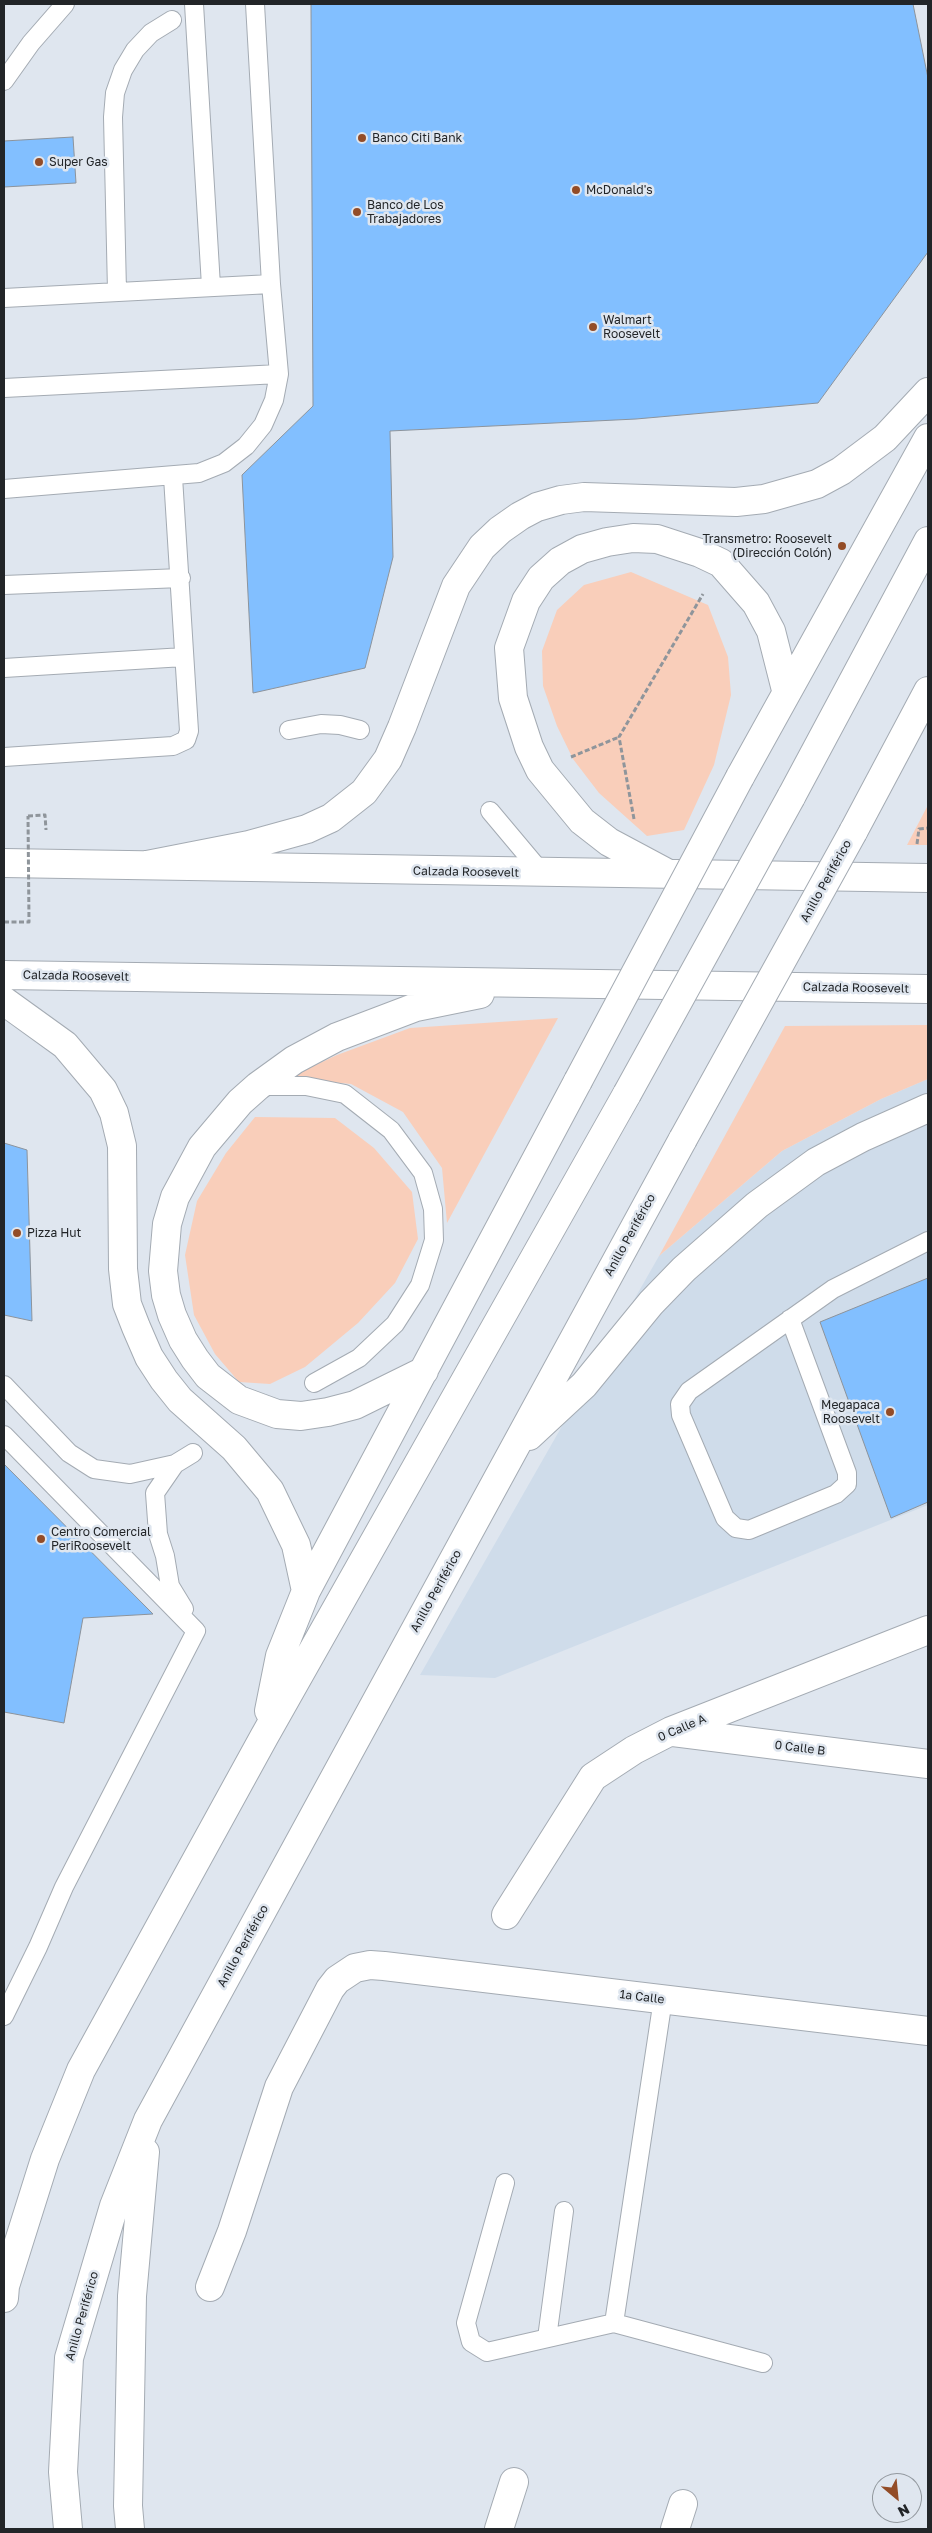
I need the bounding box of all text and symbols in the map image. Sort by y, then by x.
place label: Banco Citi Bank [372,131,462,145]
marker: Banco Citi Bank [356,132,368,144]
place label: Super Gas [49,155,108,169]
marker: Super Gas [33,156,45,168]
place label: McDonald's [586,183,653,197]
marker: McDonald's [570,184,582,196]
place label: Banco de Los Trabajadores [367,198,444,226]
marker: Banco de Los Trabajadores [351,206,363,218]
place label: Walmart Roosevelt [603,313,660,341]
marker: Walmart Roosevelt [587,321,599,333]
place label: Transmetro: Roosevelt (Dirección Colón) [702,532,832,560]
marker: Transmetro: Roosevelt (Dirección Colón) [836,540,848,552]
street label: Anillo Periférico [797,837,855,925]
street label: Calzada Roosevelt [413,864,519,880]
street label: Calzada Roosevelt [23,968,129,984]
street label: Calzada Roosevelt [803,980,909,996]
street label: Anillo Periférico [601,1191,659,1279]
place label: Pizza Hut [27,1226,81,1240]
marker: Pizza Hut [11,1227,23,1239]
place label: Megapaca Roosevelt [821,1398,880,1426]
marker: Megapaca Roosevelt [884,1406,896,1418]
place label: Centro Comercial PeriRoosevelt [51,1525,151,1553]
marker: Centro Comercial PeriRoosevelt [35,1533,47,1545]
street label: Anillo Periférico [407,1547,465,1635]
street label: 0 Calle A [656,1711,708,1745]
street label: 0 Calle B [774,1738,826,1758]
street label: Anillo Periférico [214,1902,272,1990]
street label: 1a Calle [619,1987,665,2007]
street label: Anillo Periférico [62,2270,102,2362]
north arrow [872,2473,922,2523]
text: N [895,2501,913,2521]

